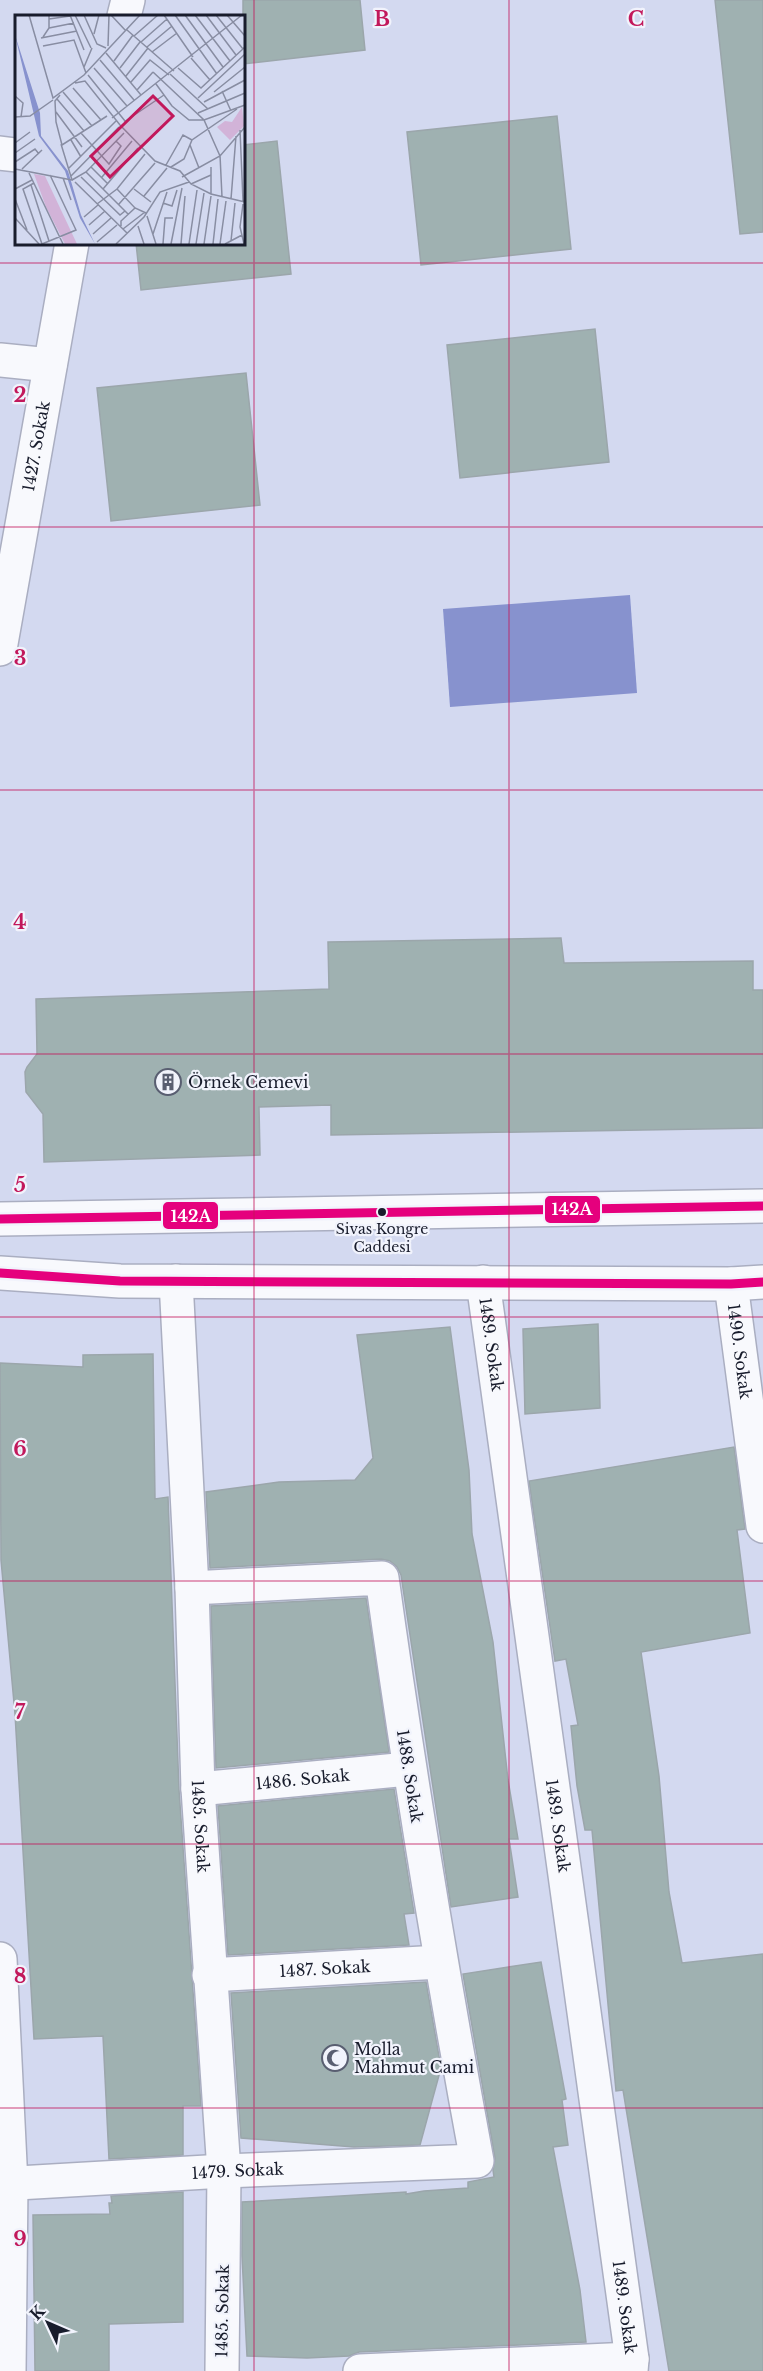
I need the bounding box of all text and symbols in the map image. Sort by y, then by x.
text: B [374,7,390,31]
text: C [628,7,644,31]
inset map [15,15,244,244]
text: 2 [13,383,27,407]
street label: 1427. Sokak [18,399,54,493]
text: 3 [14,646,26,670]
text: 4 [13,910,27,934]
building icon: Örnek Cemevi [153,1067,183,1097]
place label: Örnek Cemevi [188,1072,309,1092]
text: 5 [14,1173,26,1197]
line badge: 142A [544,1195,601,1224]
text: 142A [552,1199,594,1219]
line badge: 142A [162,1201,219,1230]
text: 142A [171,1206,213,1226]
marker: Sivas Kongre Caddesi [376,1206,388,1218]
place label: Sivas Kongre Caddesi [336,1220,428,1256]
street label: 1489. Sokak [475,1296,508,1393]
street label: 1490. Sokak [724,1302,756,1401]
text: 6 [13,1437,27,1461]
text: 7 [15,1700,26,1724]
street label: 1488. Sokak [393,1728,427,1824]
street label: 1486. Sokak [254,1765,351,1793]
street label: 1489. Sokak [542,1778,575,1874]
street label: 1485. Sokak [188,1780,214,1874]
street label: 1487. Sokak [279,1956,371,1981]
text: 8 [14,1964,26,1988]
place label: Molla Mahmut Cami [354,2039,475,2077]
mosque icon: Molla Mahmut Cami [320,2043,350,2073]
street label: 1479. Sokak [191,2159,284,2183]
text: 9 [13,2227,27,2251]
street label: 1489. Sokak [608,2259,641,2355]
street label: 1485. Sokak [211,2264,233,2358]
north arrow [18,2293,78,2353]
text: K [25,2300,50,2324]

